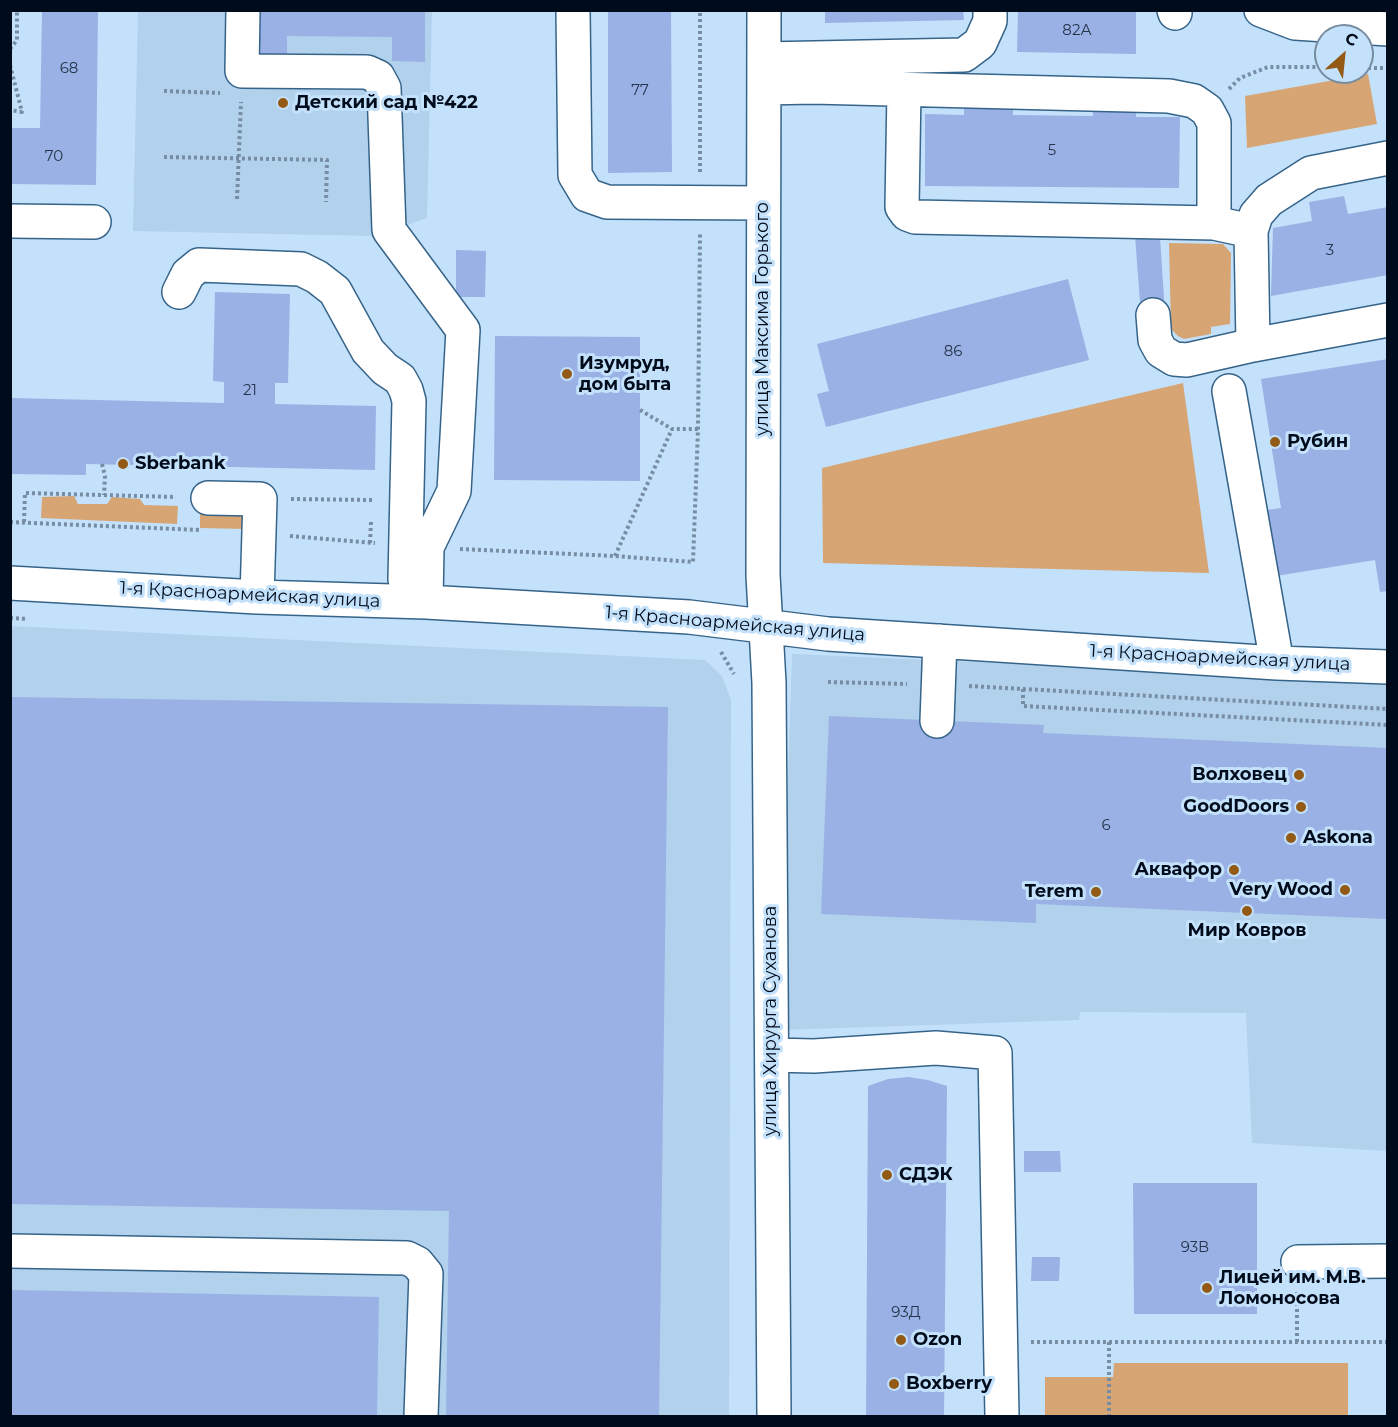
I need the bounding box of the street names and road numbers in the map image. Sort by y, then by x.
street label: улица Максима Горького [752,202,774,436]
street label: 1-я Красноармейская улица [119,577,381,613]
street label: 1-я Красноармейская улица [604,602,866,646]
street label: 1-я Красноармейская улица [1089,640,1351,676]
street label: улица Хирурга Суханова [760,906,782,1136]

